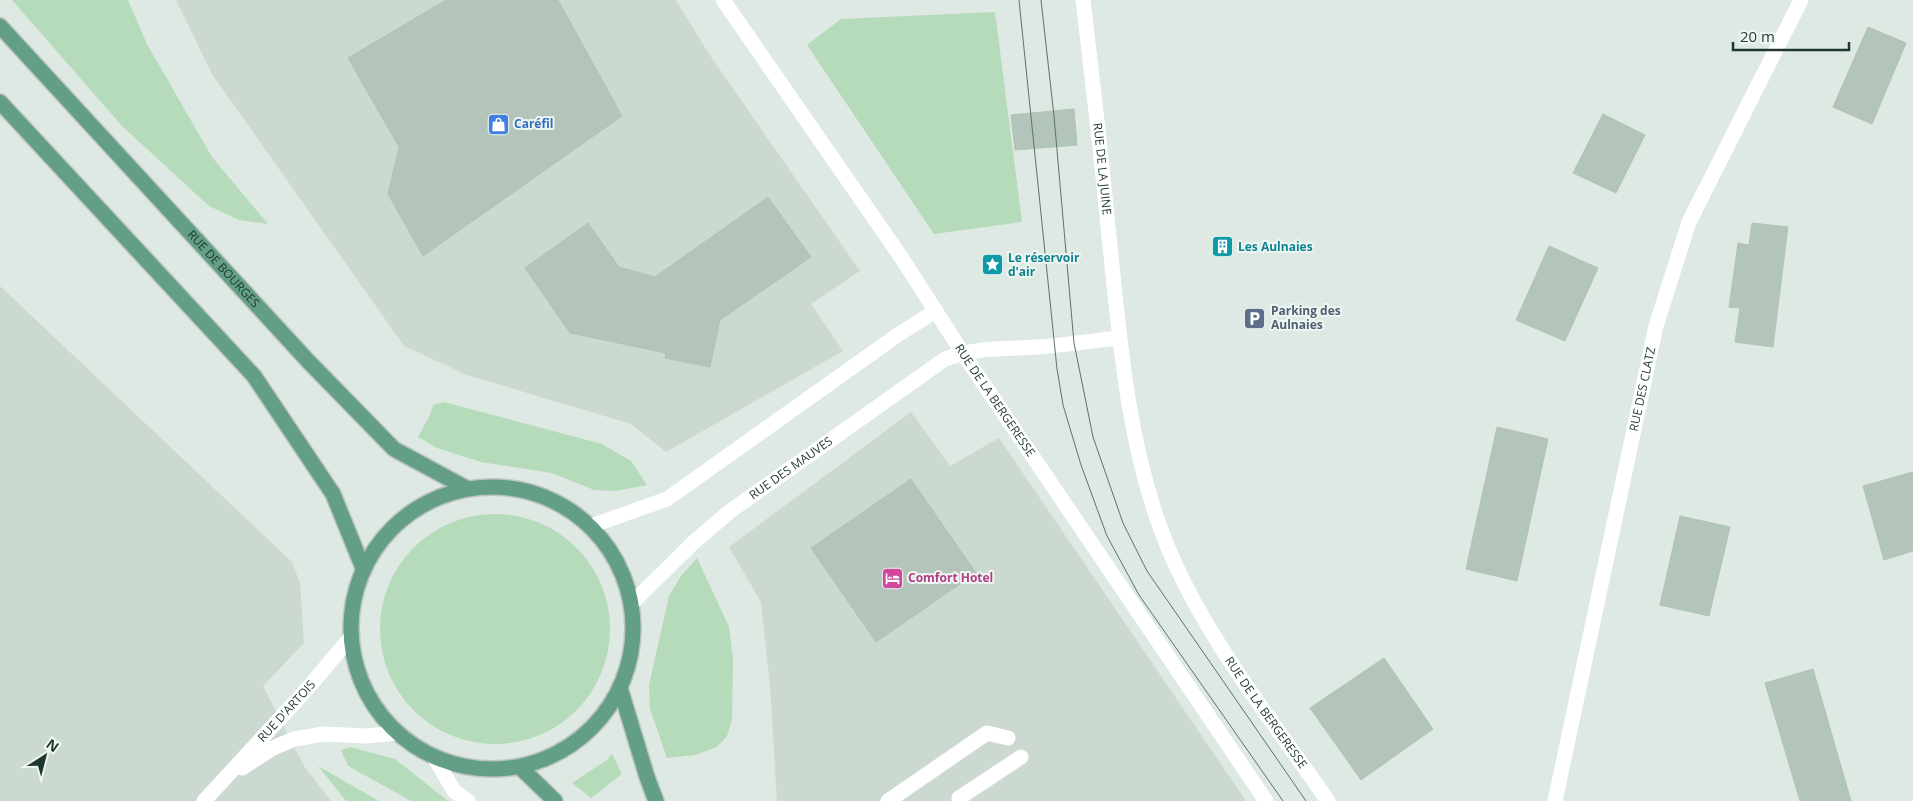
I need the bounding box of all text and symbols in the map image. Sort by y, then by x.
scale bar [1733,20,1849,52]
text: 20 m [1740,26,1775,46]
shop icon: Caréfil [486,112,510,136]
place label: Caréfil [514,115,553,132]
street label: RUE DE LA JUINE [1089,122,1116,216]
street label: RUE DE BOURGES [184,226,264,311]
building icon: Les Aulnaies [1210,235,1234,259]
place label: Les Aulnaies [1238,238,1313,255]
place label: Le réservoir d'air [1008,249,1080,280]
place icon: Le réservoir d'air [980,253,1004,277]
place label: Parking des Aulnaies [1271,302,1341,333]
parking icon: Parking des Aulnaies [1243,306,1267,330]
street label: RUE DE LA BERGERESSE [951,341,1039,460]
street label: RUE DES CLATZ [1625,345,1659,433]
street label: RUE DES MAUVES [746,432,836,503]
hotel icon: Comfort Hotel [880,566,904,590]
place label: Comfort Hotel [908,569,993,586]
street label: RUE DE LA BERGERESSE [1221,653,1311,772]
street label: RUE D'ARTOIS [254,676,319,745]
north arrow [20,731,70,781]
text: N [43,734,63,756]

